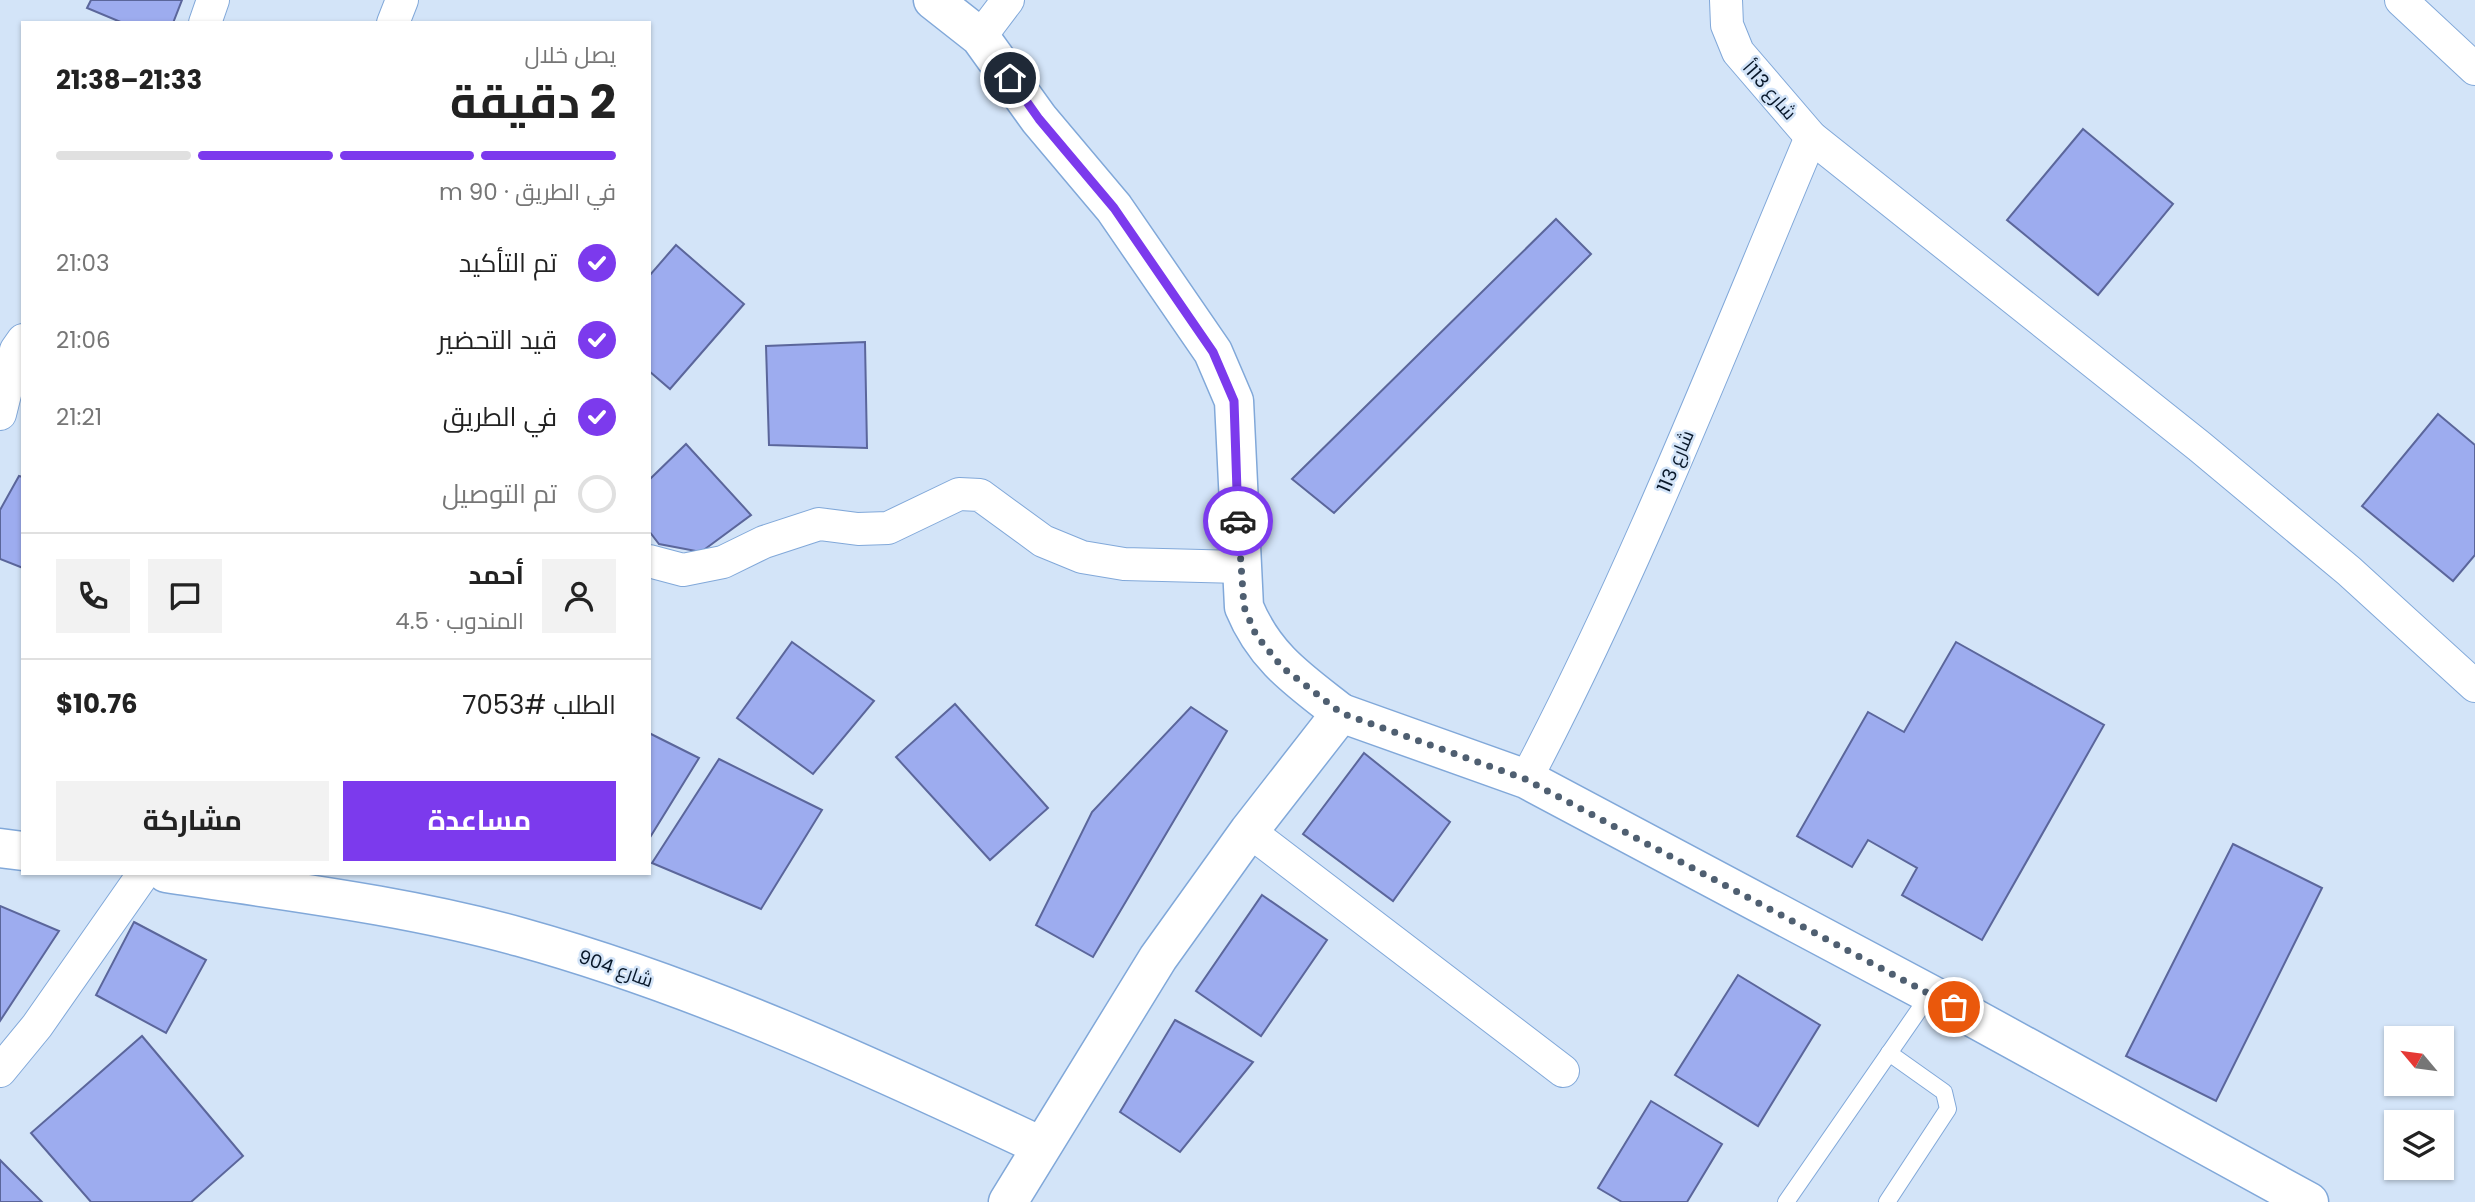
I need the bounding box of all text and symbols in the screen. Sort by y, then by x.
text: يصل خلال [525,39,616,71]
pin [980,48,1040,108]
street label: شارع 113أ [1736,55,1803,126]
icon: home [991,59,1029,97]
text: 21:33–21:38 [56,62,202,98]
text: 2 دقيقة [450,70,616,134]
text: في الطريق · 90 m [439,176,616,208]
icon: check [578,244,616,282]
text: تم التأكيد [459,245,557,281]
text: 21:03 [56,247,109,279]
icon: check [578,321,616,359]
text: قيد التحضير [438,322,557,358]
text: 21:06 [56,324,111,356]
icon: check [578,398,616,436]
text: في الطريق [443,399,557,435]
text: 21:21 [56,401,102,433]
street label: شارع 113 [1650,426,1701,497]
text: تم التوصيل [442,476,557,512]
courier [1203,486,1273,556]
icon: car [1219,502,1257,540]
text: أحمد [468,557,524,593]
button: phone [56,559,130,633]
button: chat [148,559,222,633]
button: person [542,559,616,633]
text: المندوب · 4.5 [395,605,524,637]
text: $10.76 [56,686,138,722]
text: الطلب #7053 [462,687,616,723]
button: مشاركة [56,781,329,861]
button: مساعدة [343,781,616,861]
street label: شارع 904 [575,943,657,994]
pin [1924,977,1984,1037]
icon: bag [1935,988,1973,1026]
north arrow [2384,1026,2454,1096]
map controls [2384,1026,2454,1180]
button: layers [2384,1110,2454,1180]

